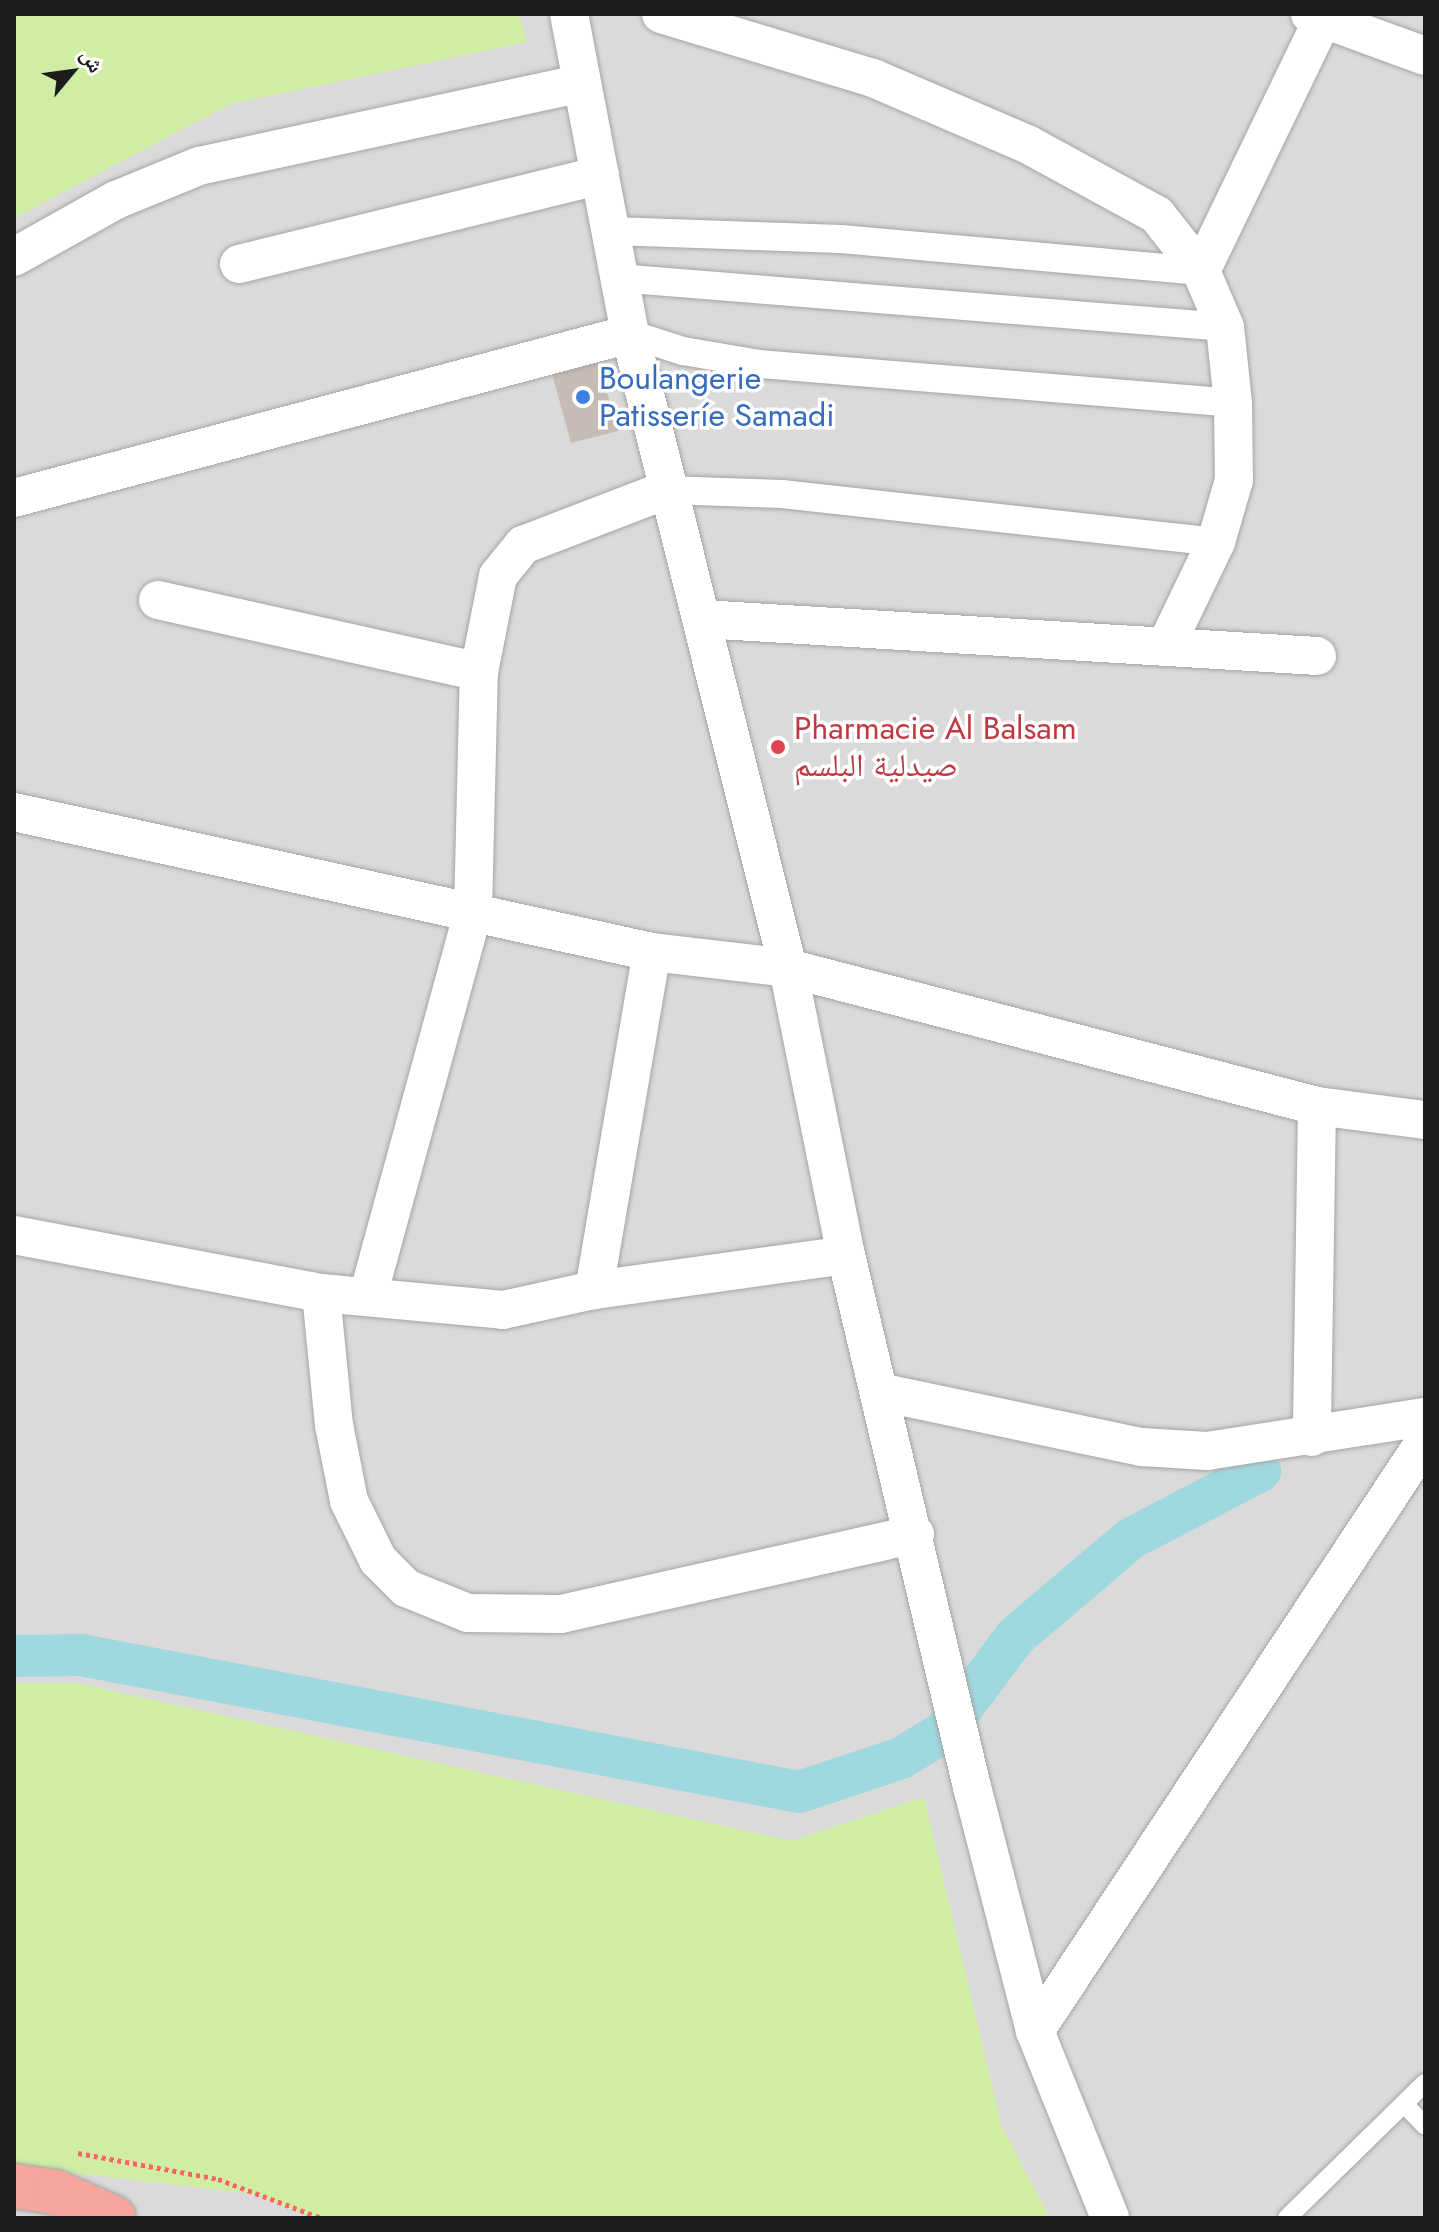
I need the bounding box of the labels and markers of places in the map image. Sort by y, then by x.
place label: Boulangerie Patisseríe Samadi [599,360,834,435]
marker: Boulangerie Patisseríe Samadi [574,388,592,406]
place label: Pharmacie Al Balsam صيدلية البلسم [794,710,1077,785]
marker: Pharmacie Al Balsam صيدلية البلسم [769,738,787,756]

